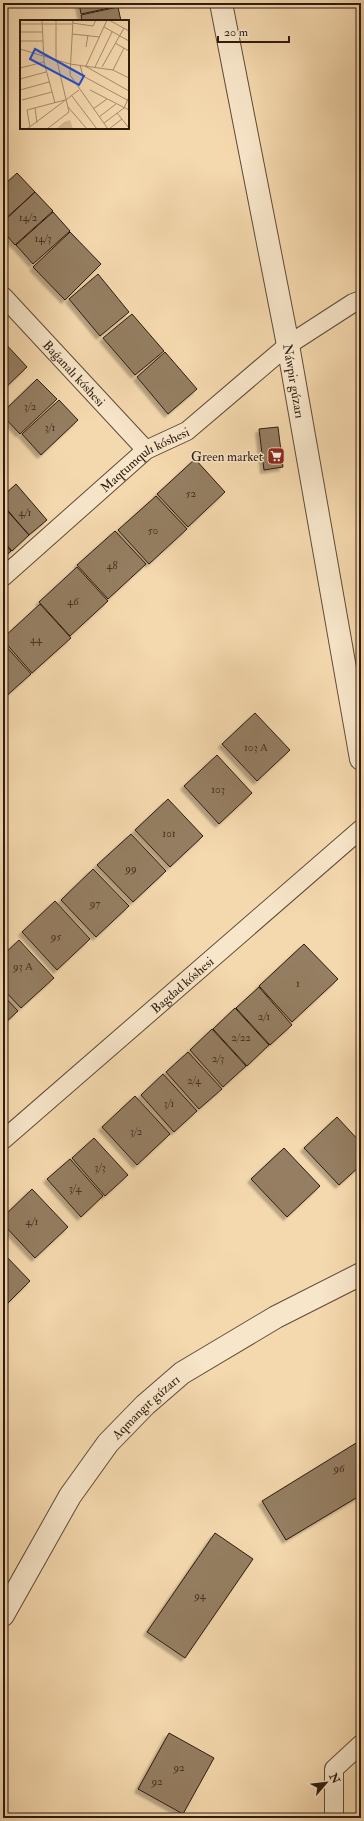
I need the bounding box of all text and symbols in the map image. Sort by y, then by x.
scale bar [218,18,289,44]
inset map [20,20,129,129]
text: 20 m [224,25,249,40]
house number: 14/2 [19,211,38,224]
house number: 14/3 [34,232,52,245]
street label: Baǵanalı kóshesi [39,337,109,410]
street label: Náwpir gúzarı [279,343,308,420]
house number: 3/2 [24,400,37,413]
house number: 3/1 [44,421,56,434]
street label: Maqtumqulı kóshesi [97,424,193,496]
supermarket icon: Green market [266,446,286,466]
place label: Green market [191,449,263,465]
house number: 52 [186,487,197,500]
house number: 4/1 [19,506,32,519]
house number: 50 [148,524,159,537]
house number: 48 [106,559,118,572]
house number: 46 [67,595,80,608]
house number: 44 [30,633,43,646]
house number: 103 А [244,741,268,754]
house number: 103 [211,783,225,796]
house number: 101 [162,827,176,840]
house number: 99 [124,862,137,875]
house number: 97 [89,897,100,910]
house number: 95 [50,930,61,943]
street label: Bagdad kóshesi [148,953,218,1017]
house number: 93 А [12,960,33,973]
house number: 1 [296,977,300,990]
house number: 2/1 [258,1010,270,1023]
house number: 2/22 [231,1031,251,1044]
house number: 2/3 [212,1052,224,1065]
house number: 2/4 [187,1074,202,1087]
house number: 3/1 [163,1097,175,1110]
house number: 3/2 [130,1125,143,1138]
house number: 3/3 [94,1161,106,1174]
house number: 3/4 [69,1182,82,1195]
house number: 4/1 [26,1215,39,1228]
street label: Aqmangıt gúzarı [108,1371,184,1444]
house number: 96 [332,1462,346,1475]
house number: 94 [193,1589,207,1602]
house number: 92 [172,1761,185,1774]
north arrow [306,1763,346,1803]
text: N [326,1770,343,1787]
house number: 92 [150,1775,163,1788]

